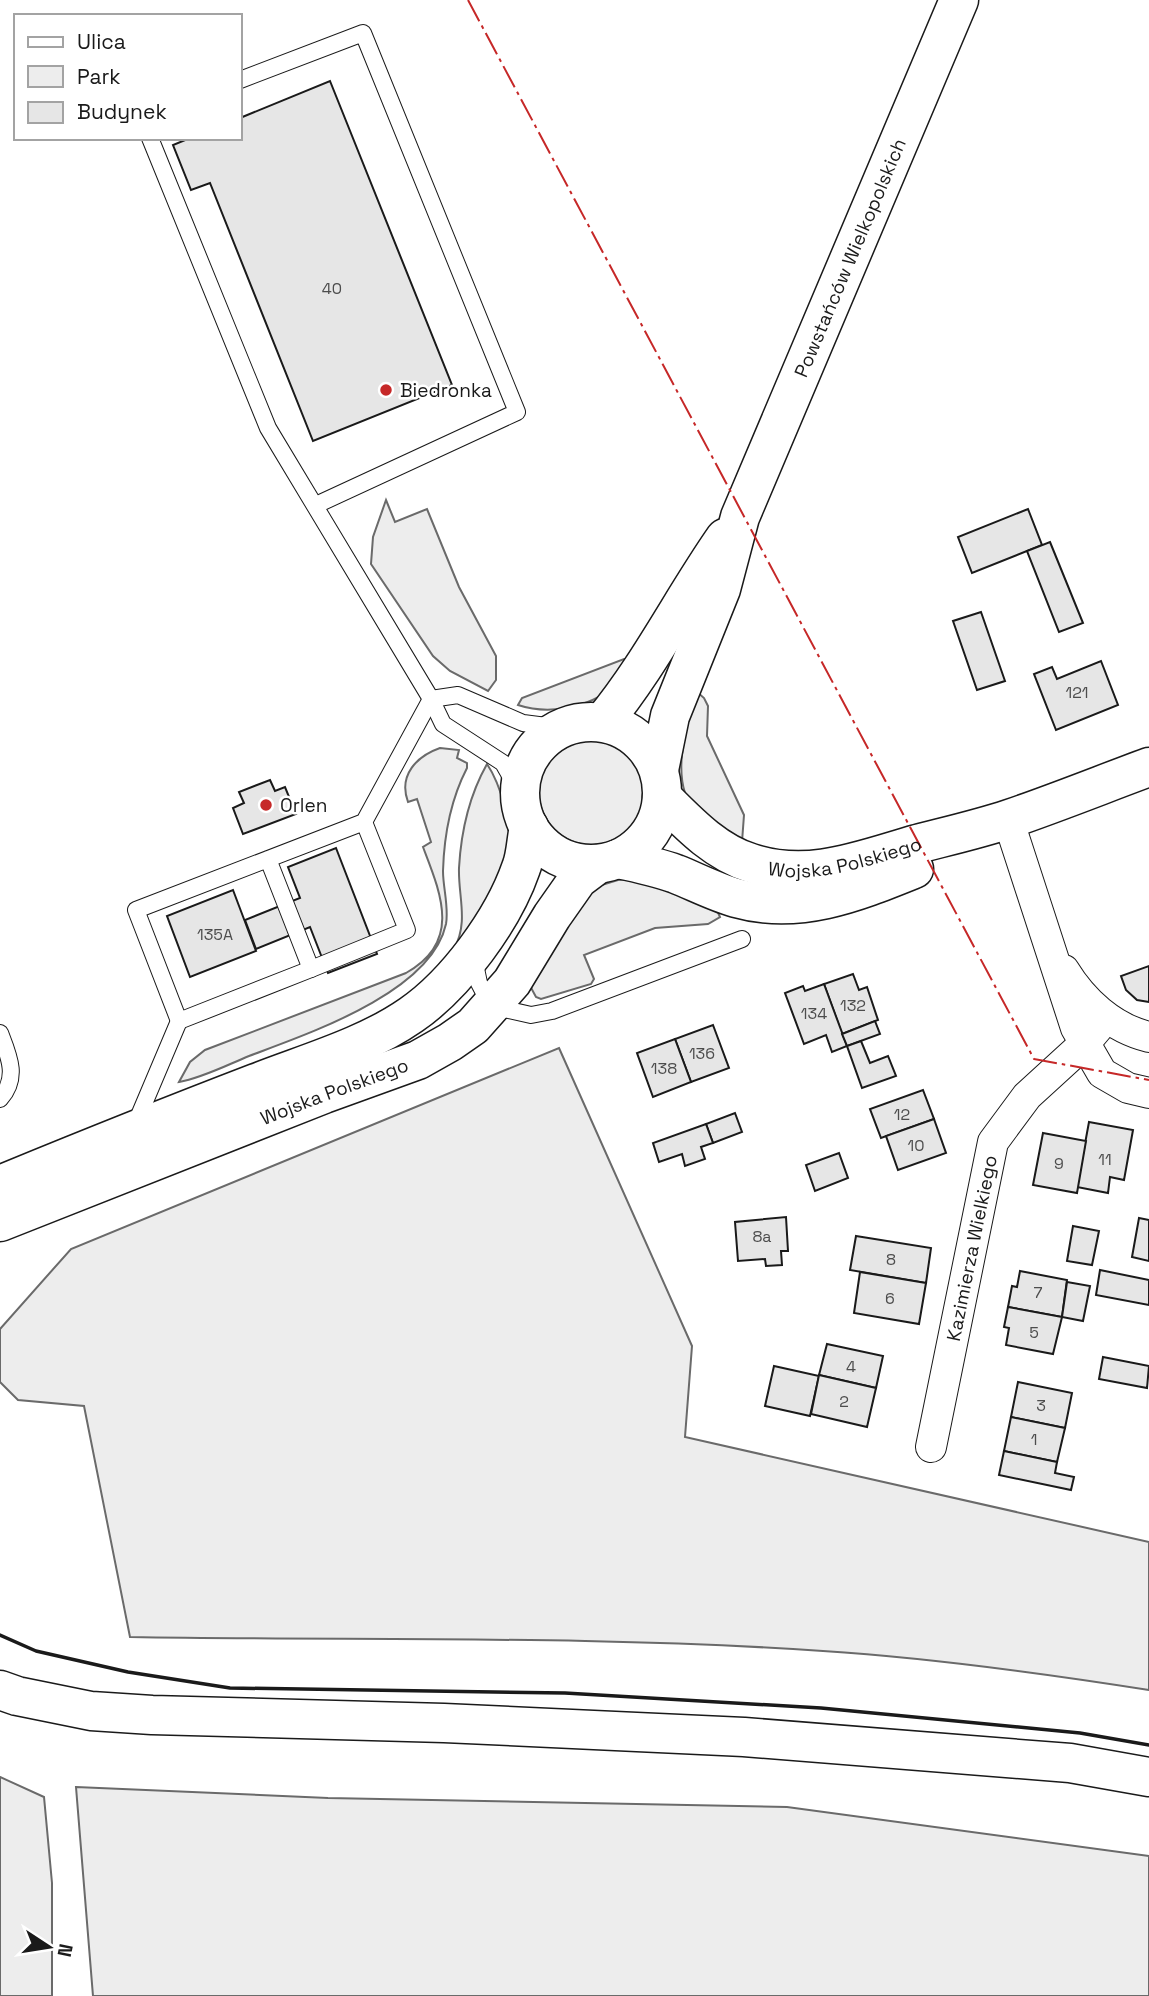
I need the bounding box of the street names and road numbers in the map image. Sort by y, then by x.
street label: Powstańców Wielkopolskich [788,134,911,381]
street label: Wojska Polskiego [767,831,924,883]
street label: Wojska Polskiego [257,1052,412,1130]
street label: Kazimierza Wielkiego [940,1153,1003,1343]

